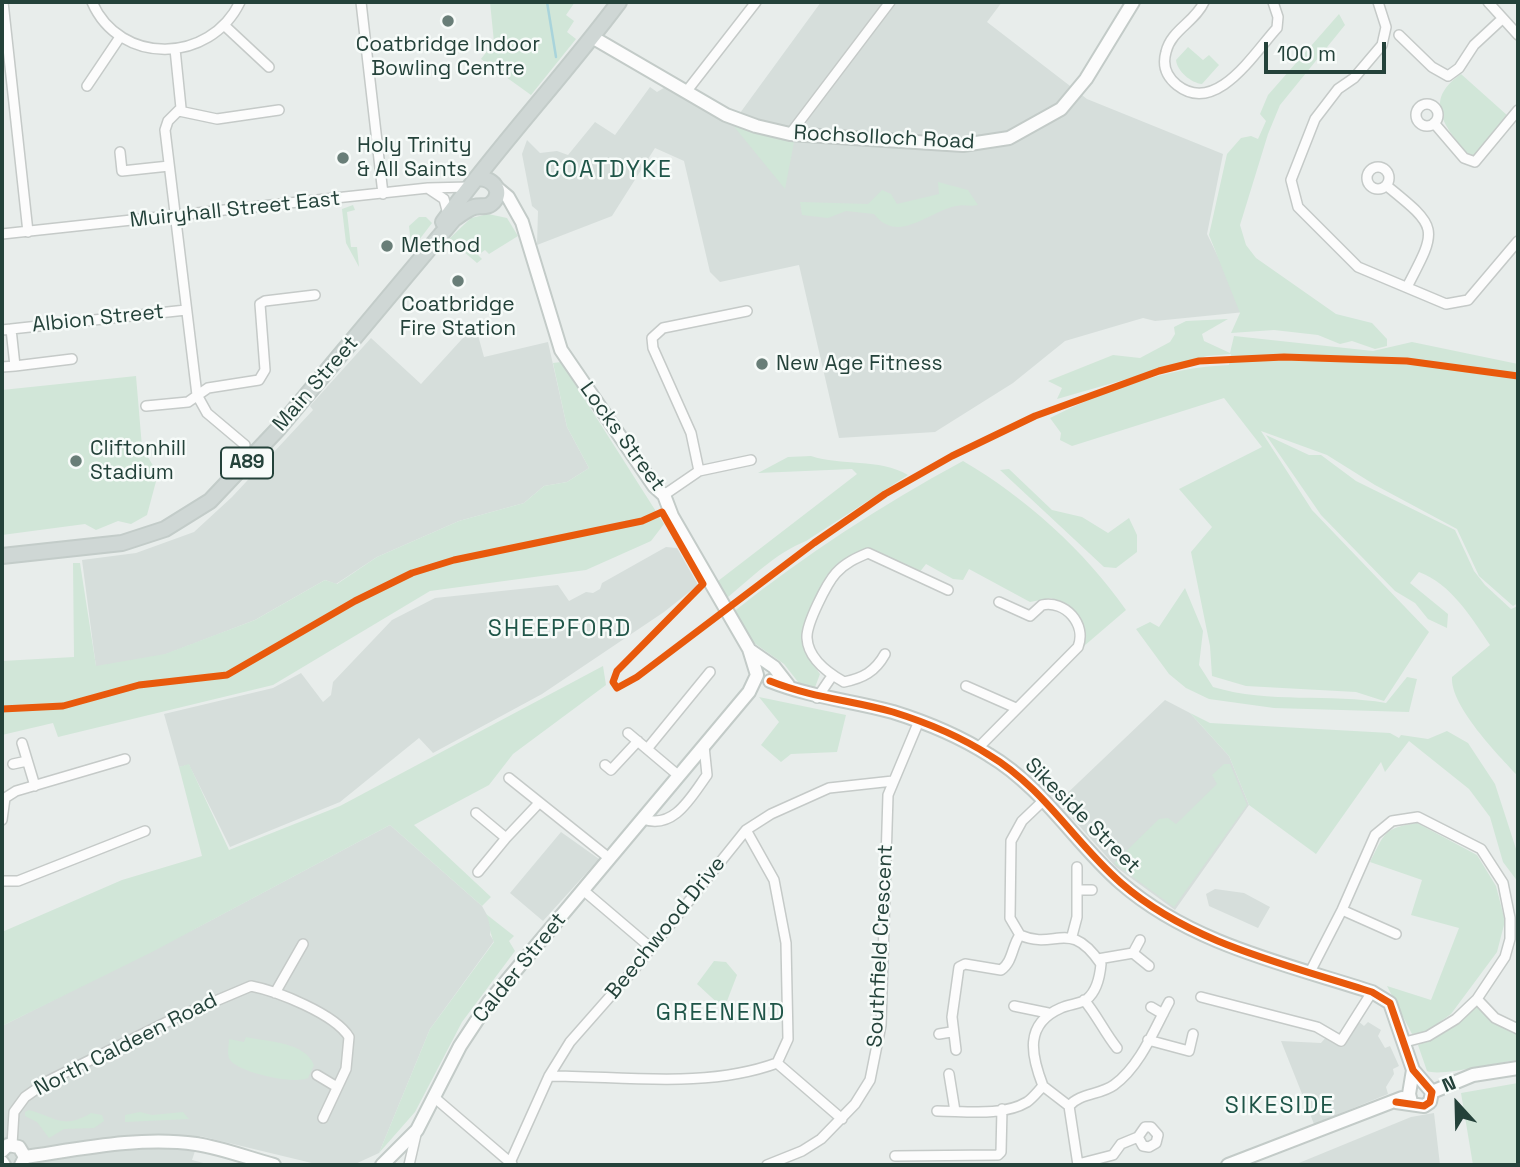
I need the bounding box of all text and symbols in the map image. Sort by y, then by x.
marker: Coatbridge Indoor Bowling Centre [440,13,456,29]
scale bar [1268,28,1390,72]
place label: Coatbridge Indoor Bowling Centre [356,32,540,82]
text: 100 m [1277,40,1336,67]
street label: Rochsolloch Road [793,121,975,155]
place label: Holy Trinity & All Saints [357,133,471,183]
marker: Holy Trinity & All Saints [335,150,351,166]
district label: COATDYKE [546,157,672,185]
street label: Muiryhall Street East [129,186,341,234]
place label: Method [401,233,480,259]
marker: Method [379,238,395,254]
marker: Coatbridge Fire Station [450,273,466,289]
place label: Coatbridge Fire Station [400,292,516,342]
street label: Albion Street [31,300,165,338]
street label: Main Street [268,331,364,437]
place label: New Age Fitness [776,351,943,377]
marker: New Age Fitness [754,356,770,372]
street label: Locks Street [574,378,670,496]
place label: Cliftonhill Stadium [90,436,186,486]
road number: A89 [221,447,273,478]
marker: Cliftonhill Stadium [68,453,84,469]
district label: SHEEPFORD [489,616,631,644]
street label: Sikeside Street [1019,753,1145,879]
street label: Southfield Crescent [863,844,899,1048]
street label: Beechwood Drive [601,852,731,1004]
street label: Calder Street [468,908,572,1028]
street label: North Caldeen Road [30,988,222,1102]
district label: GREENEND [657,1000,785,1028]
north arrow [1422,1069,1492,1139]
text: N [1438,1070,1460,1098]
district label: SIKESIDE [1226,1093,1334,1121]

